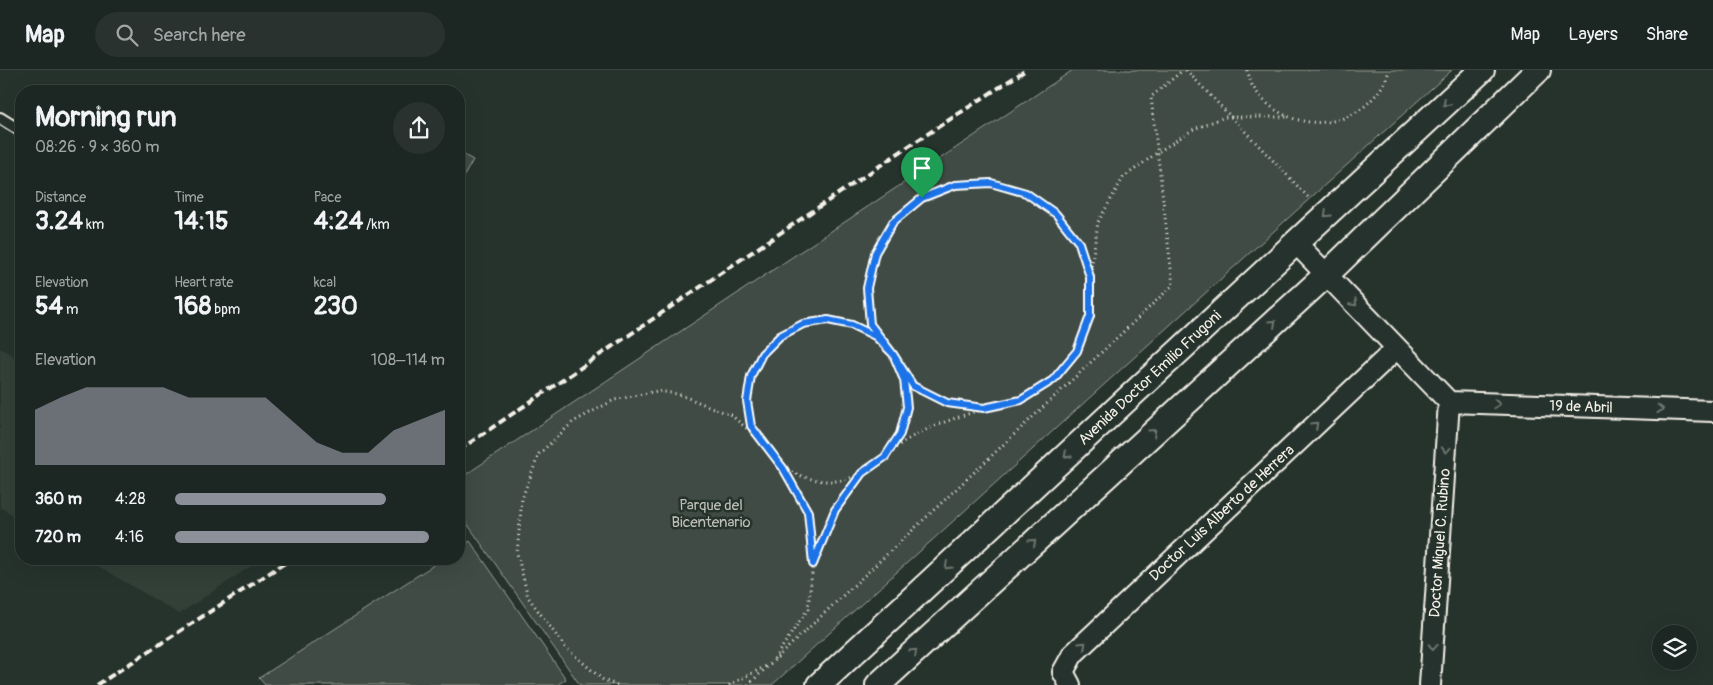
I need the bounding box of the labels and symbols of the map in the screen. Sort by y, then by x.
one-way arrow [1443,97,1452,106]
pin [901,147,943,198]
one-way arrow [1324,208,1333,217]
one-way arrow [1348,297,1357,306]
street label: Avenida Doctor Emilio Frugoni [1074,306,1226,449]
one-way arrow [1268,320,1277,329]
street label: 19 de Abril [1549,396,1613,418]
one-way arrow [1494,398,1502,409]
one-way arrow [1656,404,1664,415]
one-way arrow [1310,422,1319,431]
one-way arrow [1148,429,1157,438]
street label: Doctor Luis Alberto de Herrera [1145,441,1299,585]
one-way arrow [1440,447,1451,455]
one-way arrow [1063,449,1072,458]
street label: Doctor Miguel C. Rubino [1425,468,1455,618]
park label: Parque del Bicentenario [672,496,750,532]
one-way arrow [1028,539,1037,548]
one-way arrow [944,560,953,569]
one-way arrow [1077,642,1086,651]
one-way arrow [1427,644,1438,652]
one-way arrow [908,649,917,658]

